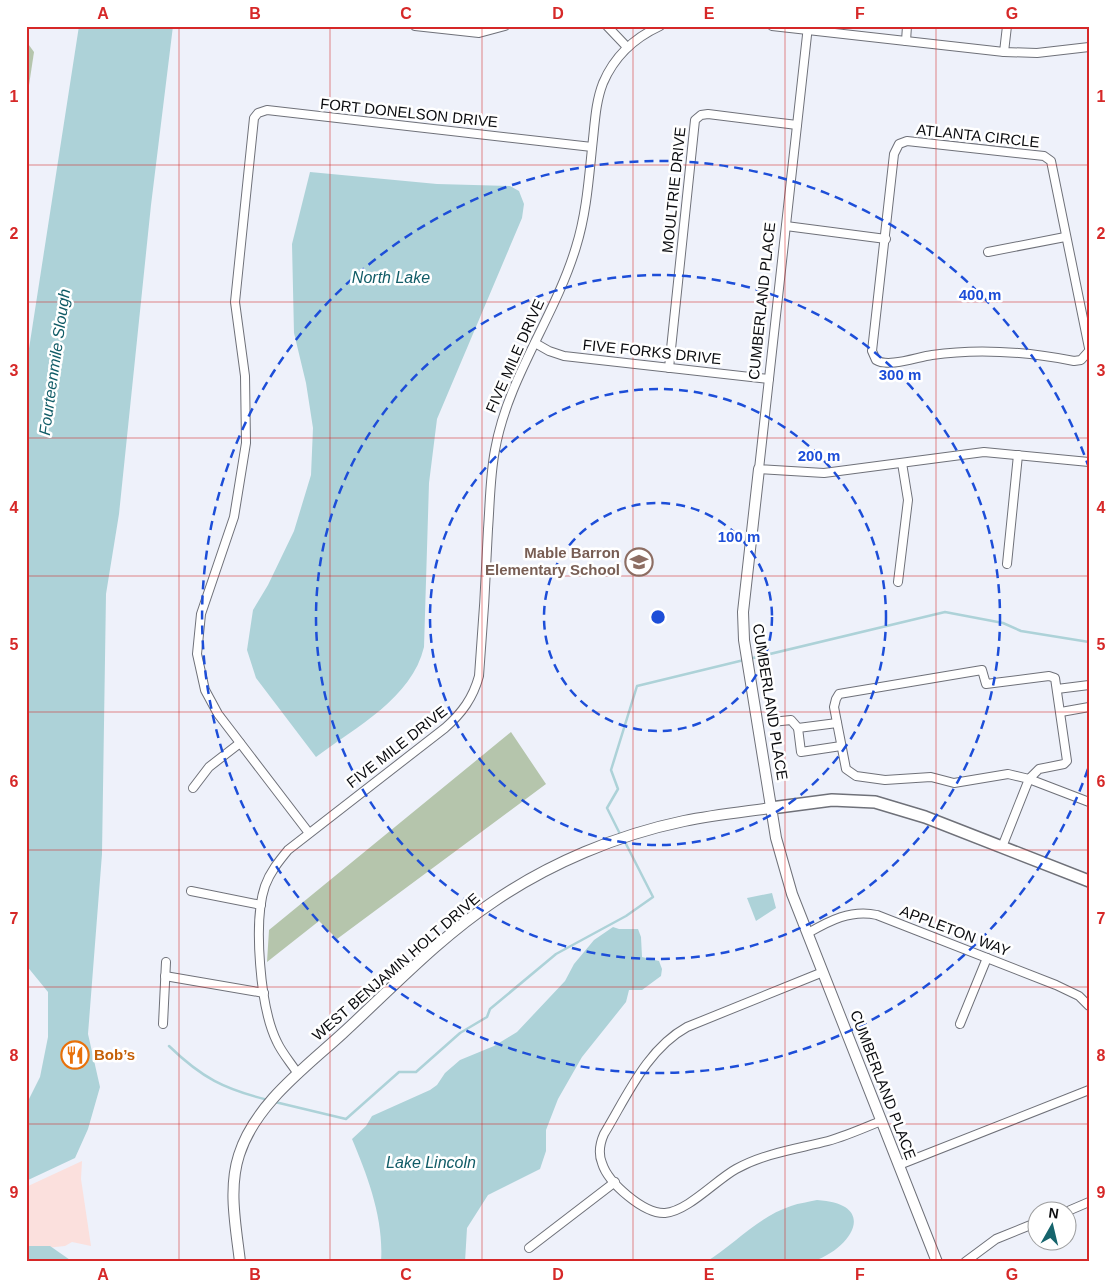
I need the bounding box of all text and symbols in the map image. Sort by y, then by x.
text: A [97,5,109,22]
text: B [249,5,261,22]
text: C [400,5,412,22]
text: D [552,5,564,22]
text: E [704,5,715,22]
text: F [855,5,865,22]
text: G [1006,5,1018,22]
text: 1 [10,88,19,105]
text: 1 [1097,88,1106,105]
street label: FORT DONELSON DRIVE [319,95,499,130]
street label: ATLANTA CIRCLE [916,121,1040,150]
street label: MOULTRIE DRIVE [658,126,689,254]
street label: CUMBERLAND PLACE [745,221,778,381]
text: 2 [10,225,19,242]
text: 2 [1097,225,1106,242]
water label: North Lake [352,269,430,286]
text: 400 m [959,286,1001,303]
water label: Fourteenmile Slough [36,288,73,436]
street label: FIVE MILE DRIVE [482,296,547,415]
street label: FIVE FORKS DRIVE [582,336,722,367]
text: 3 [10,362,19,379]
text: 3 [1097,362,1106,379]
text: 300 m [879,366,921,383]
text: 200 m [798,447,840,464]
text: 4 [10,499,19,516]
text: 4 [1097,499,1106,516]
text: 100 m [718,528,760,545]
place label: Mable Barron Elementary School [485,544,620,578]
school or university icon: Mable Barron Elementary School [624,547,654,577]
centre of rings [649,608,667,626]
street label: CUMBERLAND PLACE [750,622,791,781]
text: 5 [10,636,19,653]
text: 5 [1097,636,1106,653]
street label: FIVE MILE DRIVE [343,702,450,791]
text: 6 [10,773,19,790]
text: 6 [1097,773,1106,790]
street label: WEST BENJAMIN HOLT DRIVE [309,889,483,1044]
street label: APPLETON WAY [898,902,1013,959]
text: 7 [10,910,19,927]
text: 7 [1097,910,1106,927]
street label: CUMBERLAND PLACE [847,1008,920,1162]
restaurant icon: Bob’s [60,1040,90,1070]
place label: Bob’s [94,1046,135,1063]
text: 8 [10,1047,19,1064]
text: 8 [1097,1047,1106,1064]
water label: Lake Lincoln [386,1154,476,1171]
text: 9 [10,1184,19,1201]
text: 9 [1097,1184,1106,1201]
north arrow [1028,1200,1078,1250]
text: N [1048,1204,1060,1222]
text: A [97,1266,109,1283]
text: B [249,1266,261,1283]
text: C [400,1266,412,1283]
text: D [552,1266,564,1283]
text: E [704,1266,715,1283]
text: F [855,1266,865,1283]
text: G [1006,1266,1018,1283]

